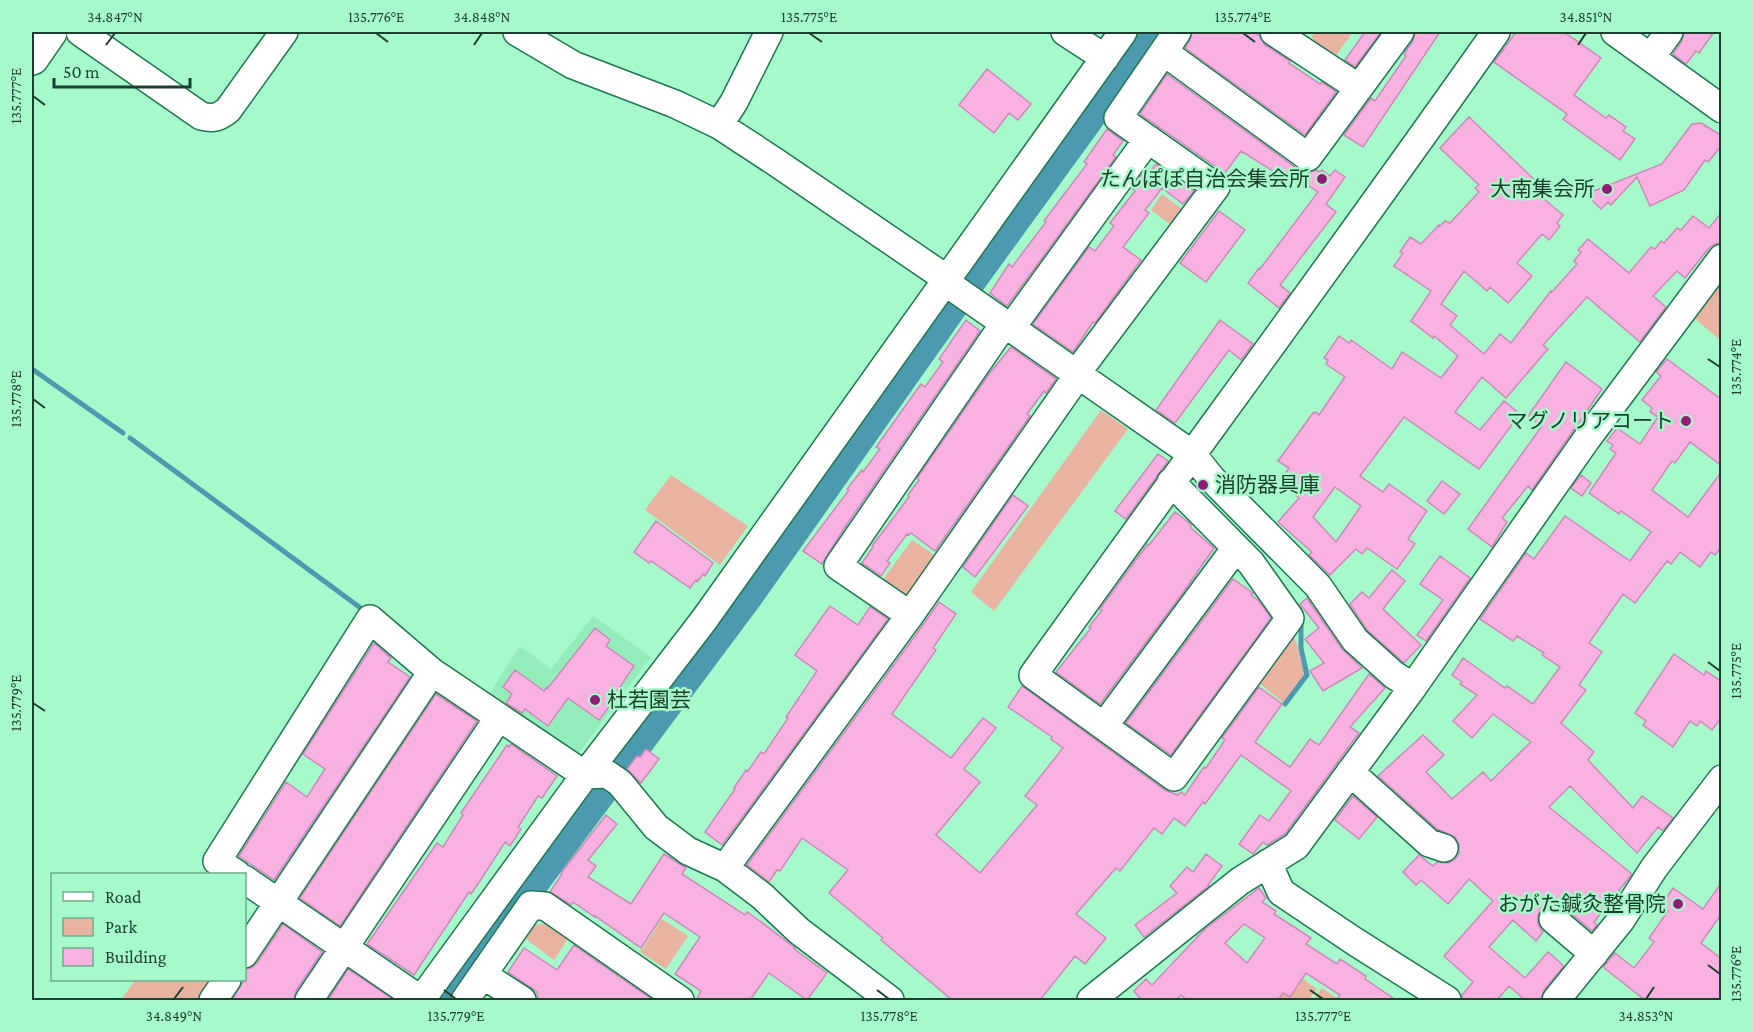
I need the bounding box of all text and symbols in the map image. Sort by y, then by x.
text: 34.847°N [87,9,143,25]
text: 135.776°E [348,9,404,25]
text: 34.848°N [454,9,511,25]
text: 135.775°E [781,9,837,25]
text: 135.774°E [1215,9,1271,25]
text: 34.851°N [1560,9,1613,25]
scale bar [54,51,190,89]
text: 50 m [63,62,100,82]
text: 135.777°E [8,68,24,124]
place label: たんぽぽ自治会集会所 [1100,167,1310,191]
marker: たんぽぽ自治会集会所 [1315,172,1329,186]
place label: 大南集会所 [1490,177,1595,201]
marker: 大南集会所 [1600,182,1614,196]
text: 135.774°E [1728,339,1744,395]
text: 135.778°E [8,370,24,428]
place label: マグノリアコート [1506,409,1674,433]
marker: マグノリアコート [1679,414,1693,428]
place label: 消防器具庫 [1215,473,1320,497]
marker: 消防器具庫 [1196,478,1210,492]
text: 135.775°E [1728,643,1744,699]
text: 135.779°E [8,675,24,731]
place label: 杜若園芸 [607,688,691,712]
marker: 杜若園芸 [588,693,602,707]
legend [51,873,246,981]
text: Road [105,887,142,907]
place label: おがた鍼灸整骨院 [1498,892,1666,916]
marker: おがた鍼灸整骨院 [1671,897,1685,911]
text: Park [105,917,137,937]
text: 135.776°E [1728,946,1744,1002]
text: Building [105,947,167,967]
text: 34.849°N [146,1008,202,1024]
text: 135.779°E [428,1008,484,1024]
text: 135.778°E [860,1008,918,1024]
text: 135.777°E [1295,1008,1351,1024]
text: 34.853°N [1619,1008,1674,1024]

